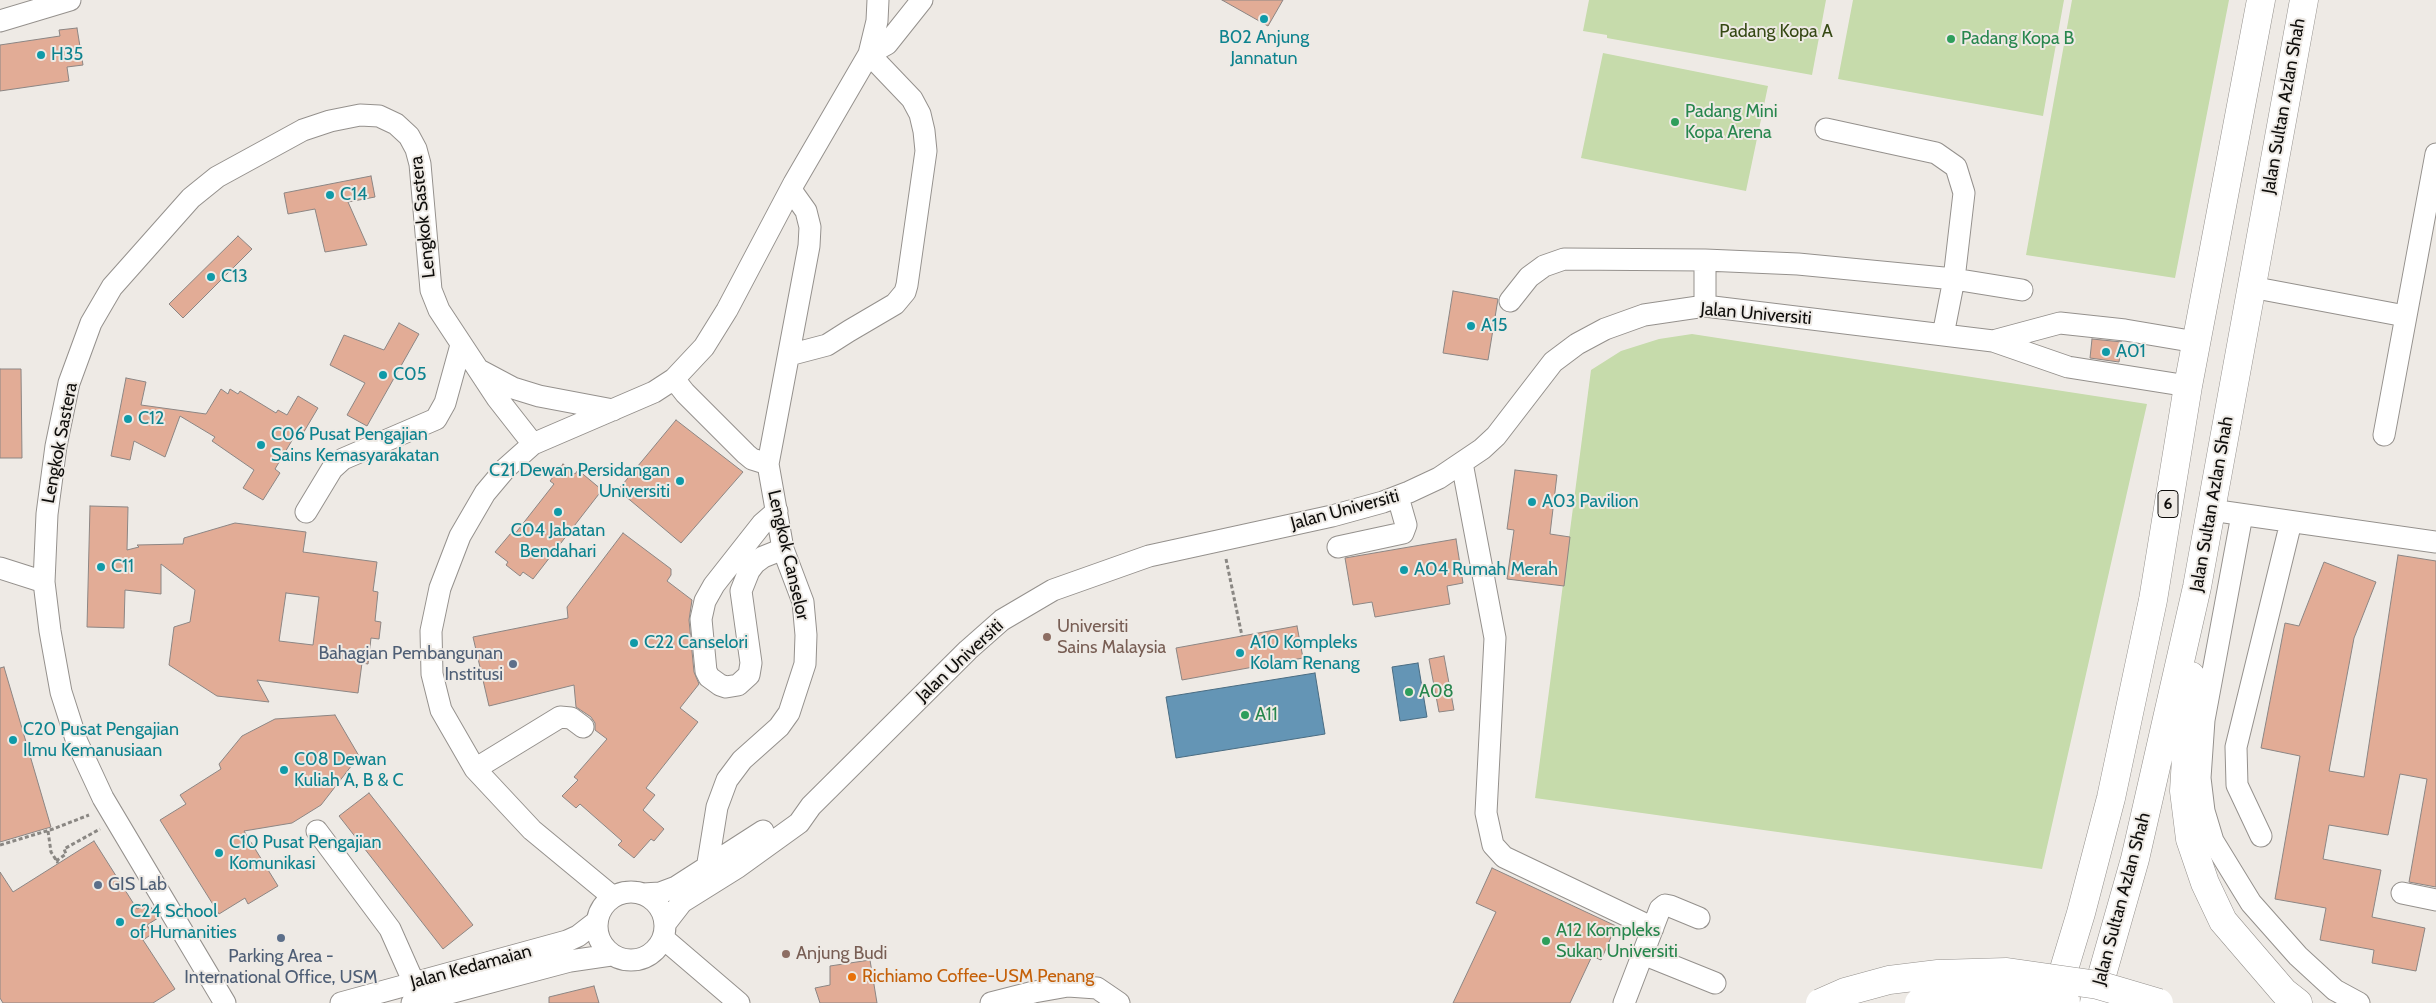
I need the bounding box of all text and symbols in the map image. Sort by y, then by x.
marker: B02 Anjung Jannatun [1258,13,1270,25]
street label: Jalan Sultan Azlan Shah [2258,16,2310,196]
park label: Padang Kopa A [1719,21,1833,43]
place label: B02 Anjung Jannatun [1219,27,1309,70]
place label: Padang Kopa B [1961,28,2074,50]
marker: Padang Kopa B [1945,33,1957,45]
place label: H35 [51,44,83,66]
marker: H35 [35,49,47,61]
place label: Padang Mini Kopa Arena [1685,101,1778,144]
marker: Padang Mini Kopa Arena [1669,116,1681,128]
street label: Lengkok Sastera [406,155,440,279]
place label: C14 [340,184,367,206]
marker: C14 [324,189,336,201]
place label: C13 [221,266,248,288]
marker: C13 [205,271,217,283]
street label: Jalan Universiti [1700,298,1812,330]
place label: A15 [1481,315,1507,337]
marker: A15 [1465,320,1477,332]
place label: A01 [2116,341,2146,363]
marker: A01 [2100,346,2112,358]
place label: C05 [393,364,426,386]
marker: C05 [377,369,389,381]
street label: Lengkok Sastera [38,381,82,505]
place label: C12 [138,408,164,430]
marker: C12 [122,413,134,425]
street label: Jalan Sultan Azlan Shah [2186,414,2238,594]
place label: C06 Pusat Pengajian Sains Kemasyarakatan [271,424,439,466]
marker: C06 Pusat Pengajian Sains Kemasyarakatan [255,439,267,451]
place label: C21 Dewan Persidangan Universiti [489,460,670,502]
marker: C21 Dewan Persidangan Universiti [674,475,686,487]
street label: Jalan Universiti [1288,485,1402,535]
street label: Lengkok Canselor [763,488,813,622]
road number: 6 [2158,490,2178,518]
place label: A03 Pavilion [1542,491,1638,513]
marker: A03 Pavilion [1526,496,1538,508]
marker: C04 Jabatan Bendahari [552,506,564,518]
place label: C04 Jabatan Bendahari [511,520,605,562]
place label: C11 [111,556,134,578]
place label: A04 Rumah Merah [1414,559,1558,581]
marker: C11 [95,561,107,573]
marker: A04 Rumah Merah [1398,564,1410,576]
street label: Jalan Universiti [912,615,1008,707]
place label: Universiti Sains Malaysia [1057,616,1166,659]
marker: Universiti Sains Malaysia [1041,631,1053,643]
place label: C22 Canselori [644,632,748,654]
place label: A10 Kompleks Kolam Renang [1250,632,1360,674]
marker: C22 Canselori [628,637,640,649]
place label: Bahagian Pembangunan Institusi [318,643,503,686]
marker: A10 Kompleks Kolam Renang [1234,647,1246,659]
marker: Bahagian Pembangunan Institusi [507,658,519,670]
place label: A08 [1419,681,1454,703]
marker: A08 [1403,686,1415,698]
place label: A11 [1255,704,1278,726]
marker: A11 [1239,709,1251,721]
place label: C20 Pusat Pengajian Ilmu Kemanusiaan [23,719,179,762]
marker: C20 Pusat Pengajian Ilmu Kemanusiaan [7,734,19,746]
place label: C08 Dewan Kuliah A, B & C [294,749,404,792]
marker: C08 Dewan Kuliah A, B & C [278,764,290,776]
street label: Jalan Sultan Azlan Shah [2089,810,2155,988]
place label: C10 Pusat Pengajian Komunikasi [229,832,381,874]
marker: C10 Pusat Pengajian Komunikasi [213,847,225,859]
place label: GIS Lab [108,874,167,896]
marker: GIS Lab [92,879,104,891]
place label: C24 School of Humanities [130,901,237,944]
marker: C24 School of Humanities [114,916,126,928]
place label: A12 Kompleks Sukan Universiti [1556,920,1678,962]
marker: Parking Area - International Office, USM [275,932,287,944]
marker: A12 Kompleks Sukan Universiti [1540,935,1552,947]
street label: Jalan Kedamaian [408,940,534,994]
place label: Anjung Budi [796,943,887,965]
place label: Parking Area - International Office, USM [184,946,378,989]
marker: Anjung Budi [780,948,792,960]
place label: Richiamo Coffee-USM Penang [862,966,1094,988]
marker: Richiamo Coffee-USM Penang [846,971,858,983]

